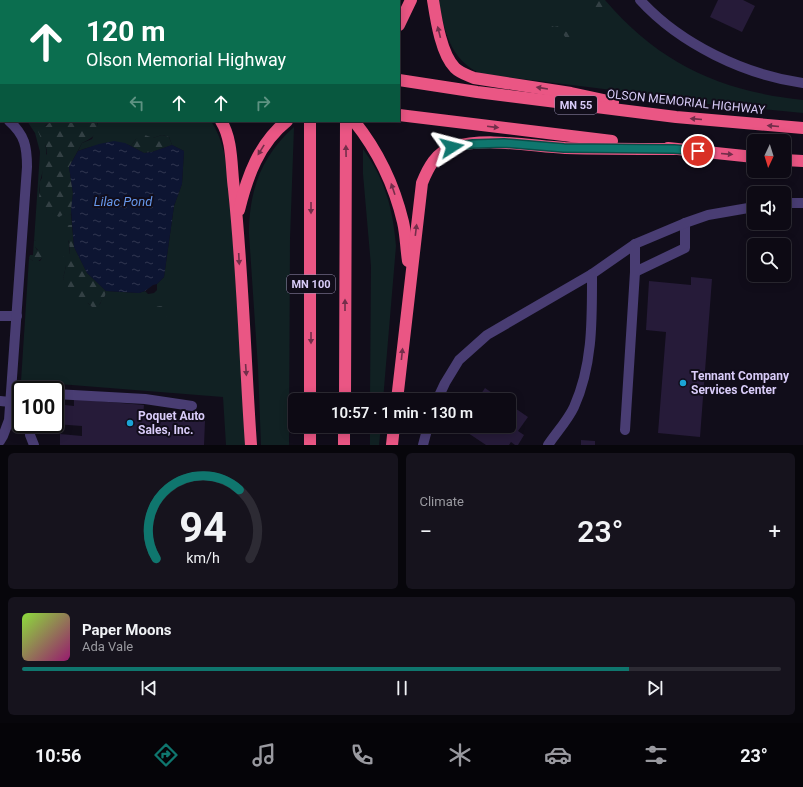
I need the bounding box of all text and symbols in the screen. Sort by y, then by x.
text: 120 m [86,15,165,48]
icon: ahead [20,16,72,68]
one-way arrow [436,26,442,38]
text: Olson Memorial Highway [86,49,286,70]
one-way arrow [536,85,548,91]
street label: OLSON MEMORIAL HIGHWAY [606,87,767,117]
icon: left [126,92,148,114]
icon: ahead [168,92,190,114]
icon: ahead [210,92,232,114]
icon: right [252,92,274,114]
road number: MN 55 [555,96,597,114]
one-way arrow [690,115,702,122]
one-way arrow [767,122,779,129]
one-way arrow [487,124,499,131]
position arrow [431,126,473,168]
pin [681,134,715,168]
north arrow [747,134,791,178]
map controls [747,134,791,282]
icon: arrive [687,140,709,162]
one-way arrow [258,144,265,156]
one-way arrow [343,144,349,157]
one-way arrow [721,151,733,158]
one-way arrow [390,183,396,195]
button: sound [747,186,791,230]
water label: Lilac Pond [94,194,153,209]
one-way arrow [308,202,314,215]
one-way arrow [413,224,420,236]
button: search [747,238,791,282]
one-way arrow [236,253,243,265]
road number: MN 100 [287,275,335,293]
one-way arrow [342,298,348,311]
one-way arrow [308,332,314,345]
one-way arrow [399,348,405,360]
one-way arrow [242,364,249,376]
place label: Tennant Company Services Center [691,369,790,397]
marker: Tennant Company Services Center [678,378,688,388]
speed limit sign: 100 [12,381,64,433]
text: 10:57 · 1 min · 130 m [331,404,473,422]
place label: Poquet Auto Sales, Inc. [138,409,205,437]
marker: Poquet Auto Sales, Inc. [125,418,135,428]
text: Climate [420,494,464,509]
text: 94 [179,503,227,552]
text: 23° [577,514,623,549]
text: − [420,519,432,544]
text: + [769,519,781,544]
text: km/h [186,550,220,566]
text: Paper Moons [82,621,172,639]
text: Ada Vale [82,639,133,654]
icon: previous [138,677,160,699]
icon: pause [391,677,413,699]
icon: next [644,677,666,699]
icon: directions [152,741,180,769]
icon: music [250,741,278,769]
icon: phone [348,741,376,769]
icon: climate [446,741,474,769]
icon: car [544,741,572,769]
icon: filters [642,741,670,769]
text: 10:56 [35,745,81,766]
text: 23° [740,745,768,766]

